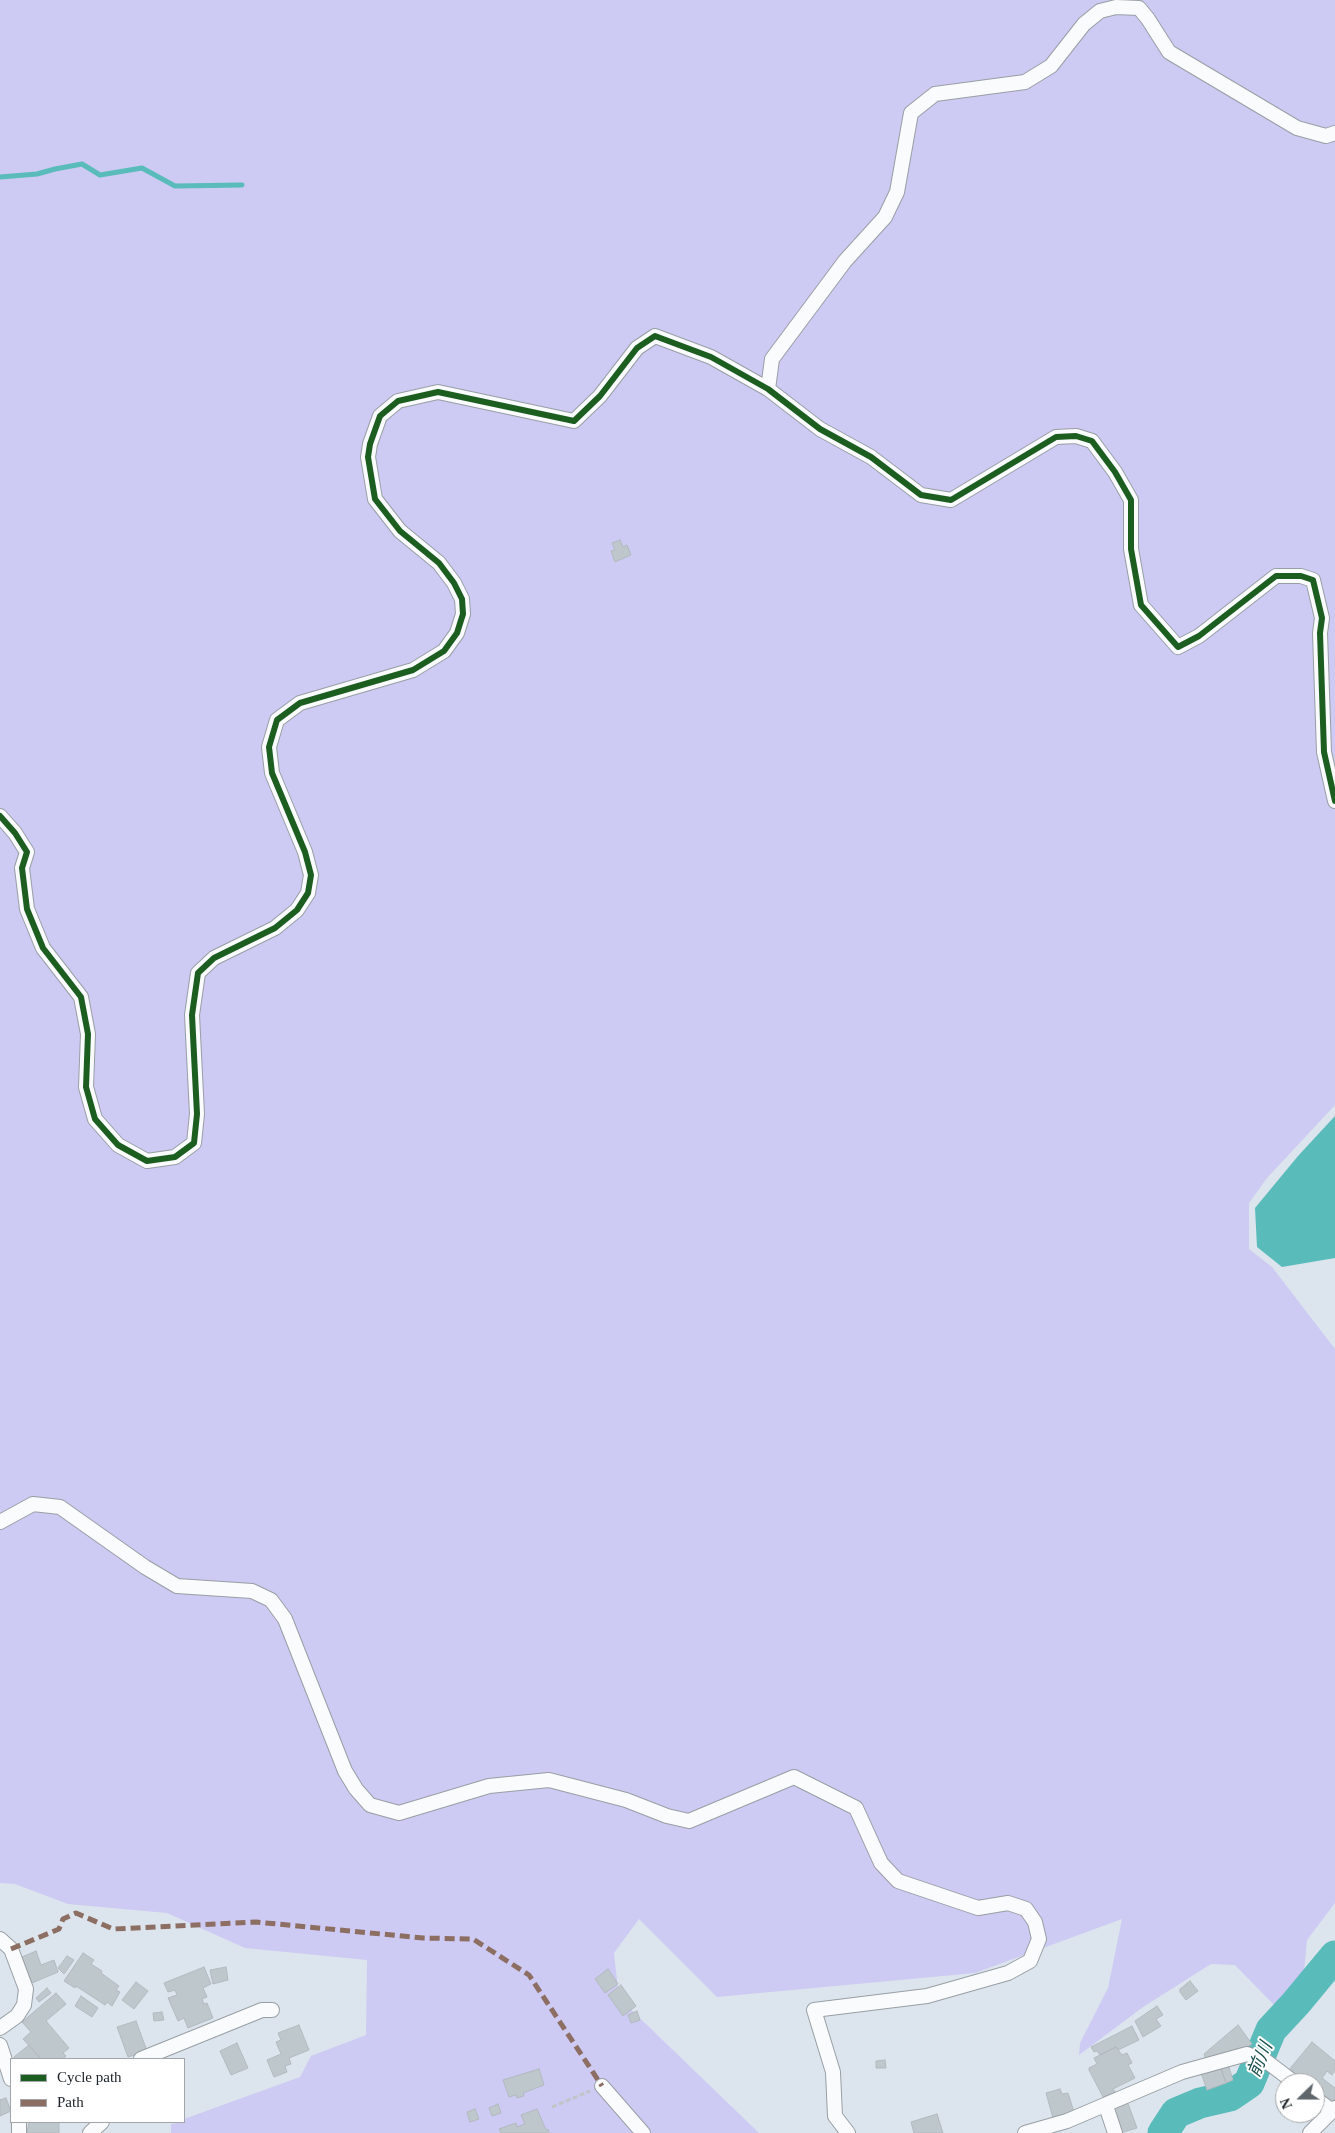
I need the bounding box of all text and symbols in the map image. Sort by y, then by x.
water label: 前川 [1242,2038,1276,2080]
legend [10,2058,185,2123]
text: Cycle path [57,2069,122,2085]
north arrow [1275,2073,1325,2123]
text: Path [57,2094,84,2110]
text: N [1278,2096,1295,2111]

